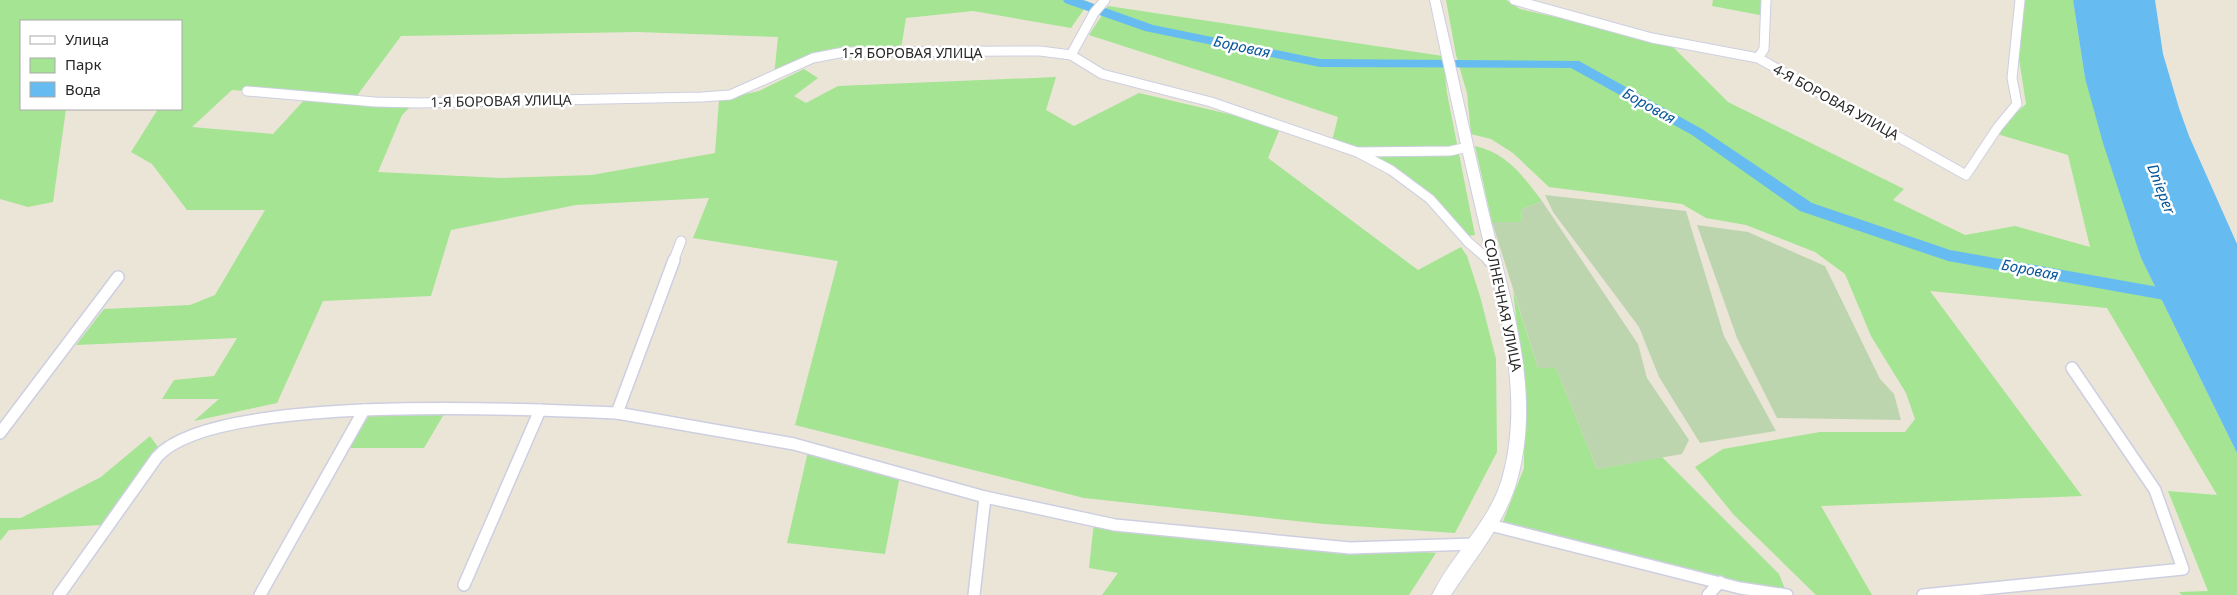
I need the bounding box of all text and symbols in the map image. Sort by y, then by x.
legend [20,20,182,110]
text: Улица [65,29,109,49]
water label: Боровая [1212,30,1273,62]
street label: 1-Я БОРОВАЯ УЛИЦА [841,43,983,62]
text: Парк [65,54,101,74]
street label: 4-Я БОРОВАЯ УЛИЦА [1770,59,1903,144]
text: Вода [65,79,101,99]
water label: Боровая [1619,82,1680,128]
street label: 1-Я БОРОВАЯ УЛИЦА [430,90,572,111]
water label: Dnieper [2143,161,2181,218]
street label: СОЛНЕЧНАЯ УЛИЦА [1480,237,1527,373]
water label: Боровая [2000,254,2061,284]

